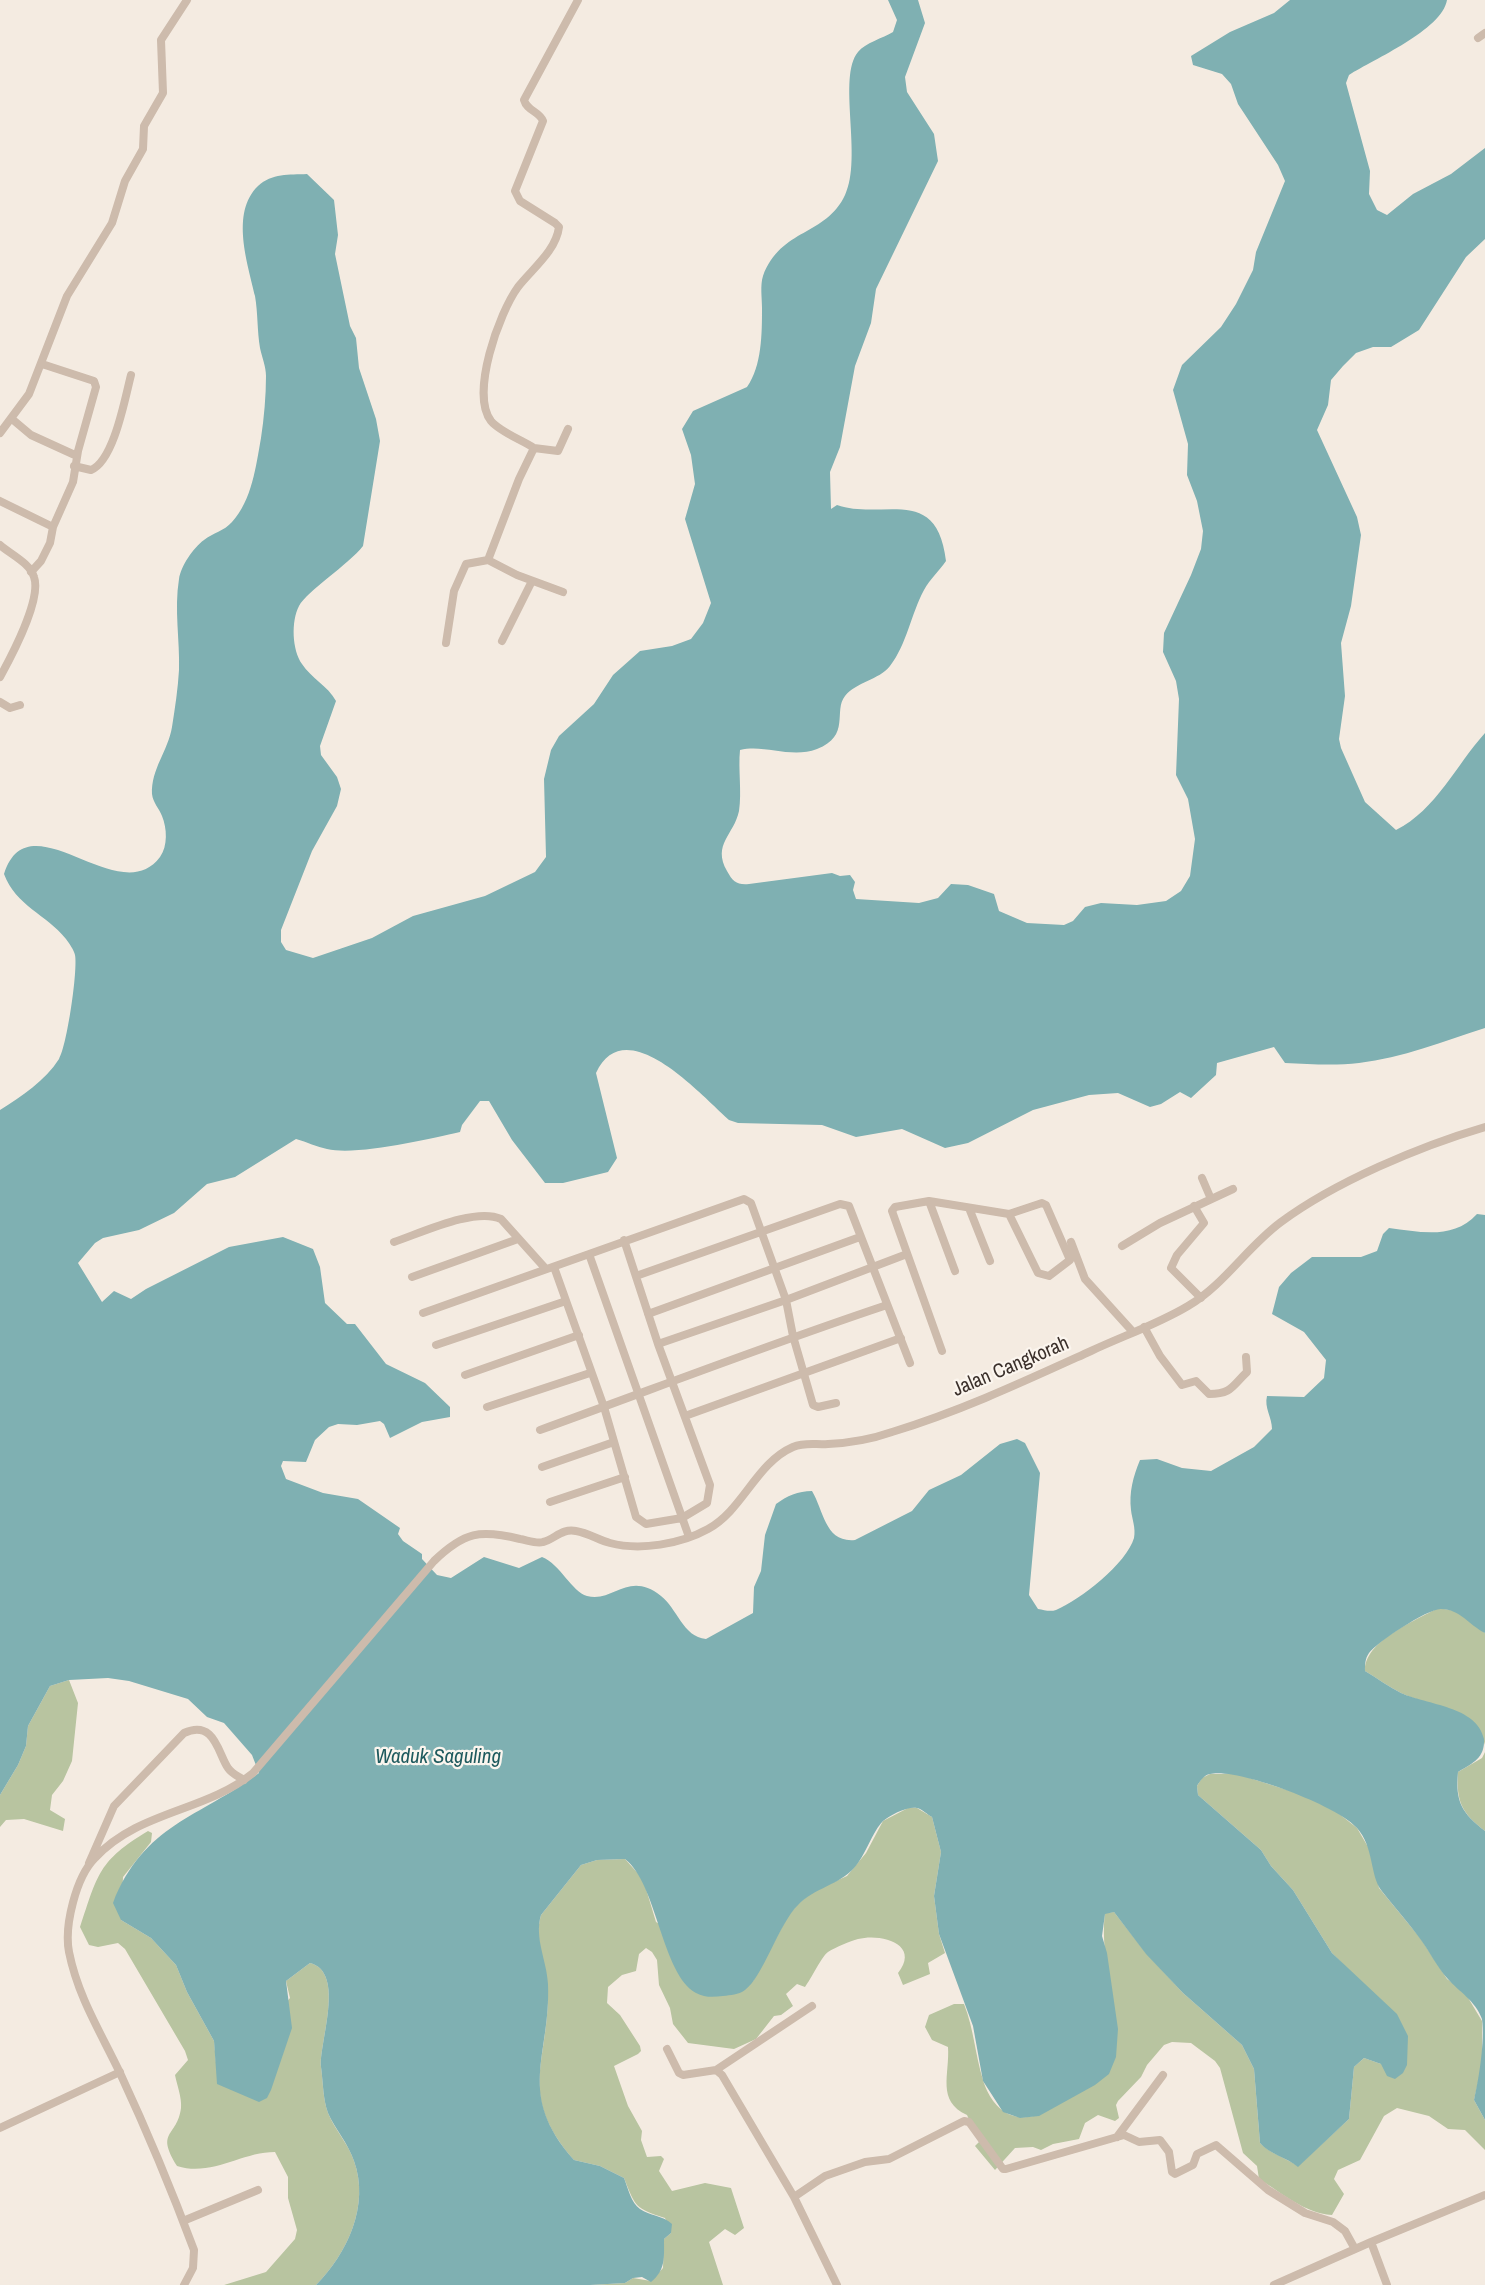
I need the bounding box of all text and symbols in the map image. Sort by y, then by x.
street label: Jalan Cangkorah [949,1332,1073,1402]
water label: Waduk Saguling [375,1744,501,1770]

